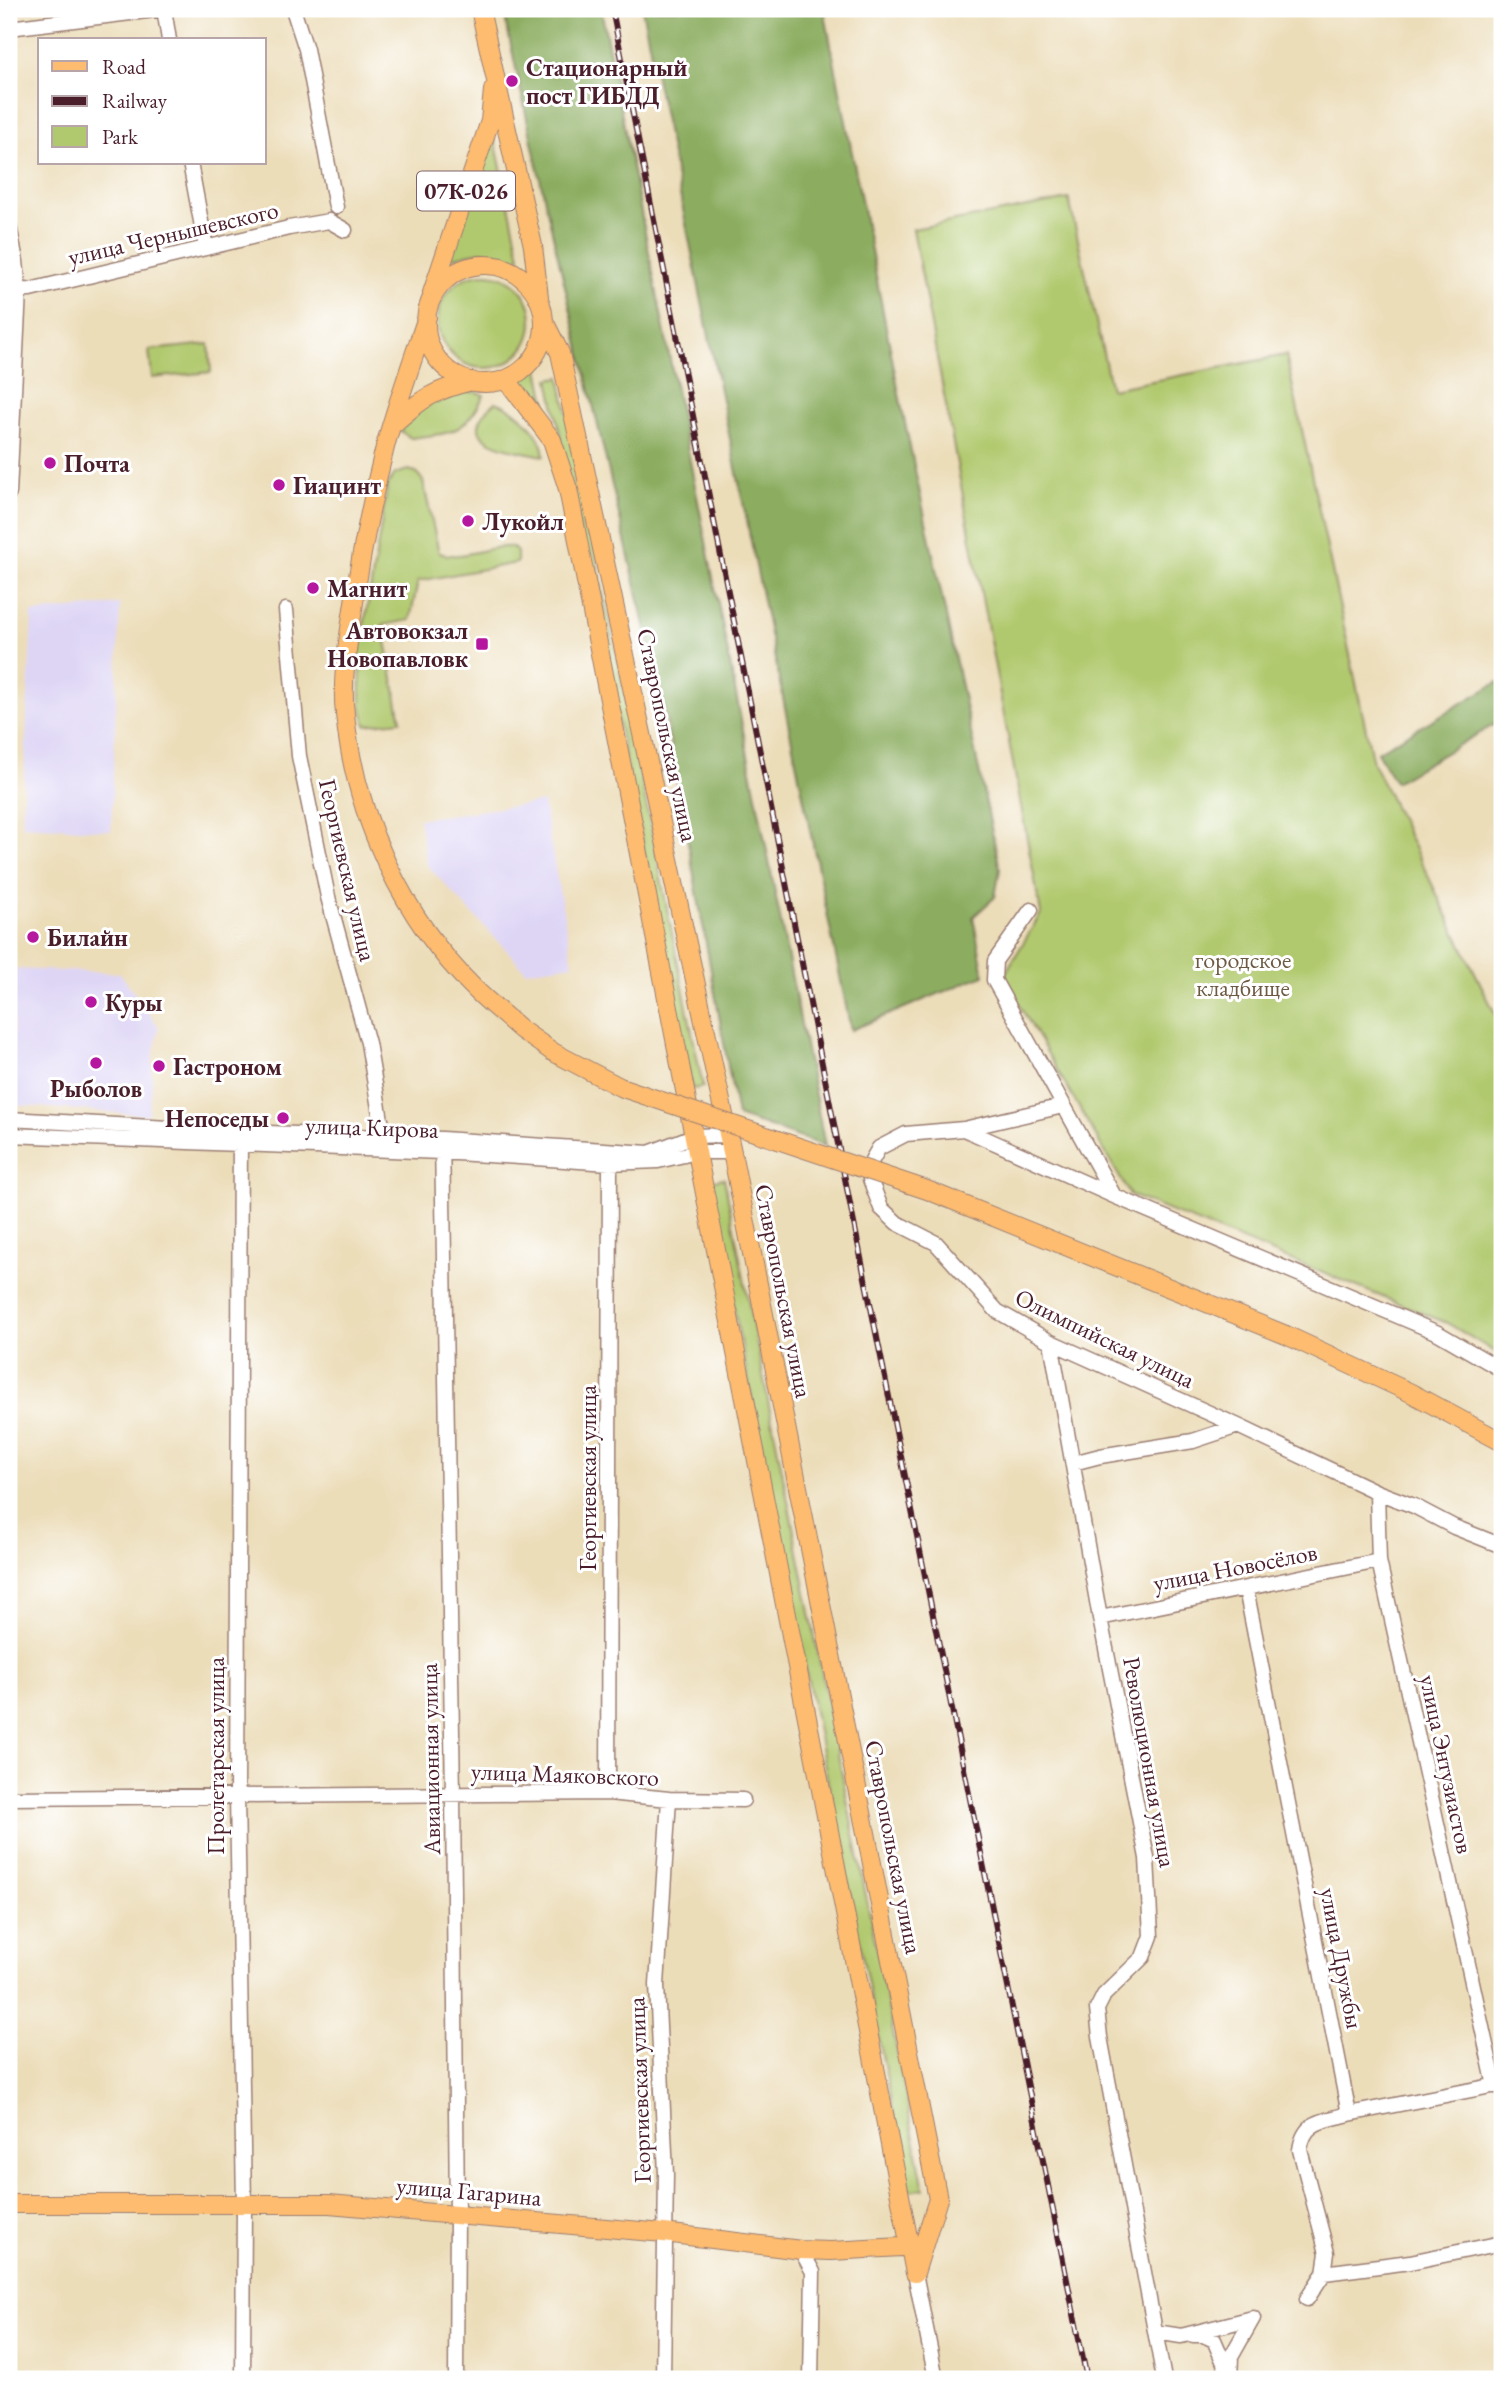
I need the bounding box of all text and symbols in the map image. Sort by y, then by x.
legend [38,38,266,164]
place label: Стационарный пост ГИБДД [526,52,687,111]
text: Road [102,53,146,80]
marker: Стационарный пост ГИБДД [504,73,520,89]
text: Railway [102,87,168,114]
text: Park [102,123,139,150]
road number: 07К-026 [417,172,515,210]
street label: улица Чернышевского [65,194,281,272]
place label: Почта [64,448,130,479]
marker: Почта [42,455,58,471]
place label: Гиацинт [293,470,381,501]
marker: Гиацинт [271,477,287,493]
place label: Лукойл [482,506,564,538]
marker: Лукойл [460,513,476,529]
place label: Магнит [327,573,408,604]
marker: Магнит [305,580,321,596]
place label: Автовокзал Новопавловк [327,615,469,674]
street label: Ставропольская улица [630,626,706,845]
marker: Автовокзал Новопавловк [474,636,490,652]
street label: Георгиевская улица [312,776,384,965]
place label: Билайн [47,922,128,953]
marker: Билайн [25,929,41,945]
park label: городское кладбище [1195,944,1291,1003]
place label: Куры [105,987,162,1019]
marker: Куры [83,994,99,1010]
place label: Гастроном [173,1051,282,1082]
marker: Рыболов [88,1055,104,1071]
marker: Гастроном [151,1058,167,1074]
place label: Рыболов [50,1073,142,1104]
place label: Непоседы [165,1103,269,1134]
street label: улица Кирова [305,1109,440,1145]
marker: Непоседы [275,1110,291,1126]
street label: Ставропольская улица [748,1181,820,1401]
street label: Олимпийская улица [1010,1281,1200,1395]
street label: Георгиевская улица [572,1385,603,1571]
street label: улица Новосёлов [1150,1536,1320,1598]
street label: Революционная улица [1116,1654,1184,1870]
street label: Пролетарская улица [200,1657,231,1855]
street label: Авиационная улица [413,1662,447,1856]
street label: улица Энтузиастов [1413,1672,1481,1856]
street label: Ставропольская улица [858,1737,930,1957]
street label: улица Маяковского [471,1755,660,1793]
street label: улица Дружбы [1313,1885,1371,2031]
street label: Георгиевская улица [620,1996,658,2184]
street label: улица Гагарина [395,2169,543,2213]

